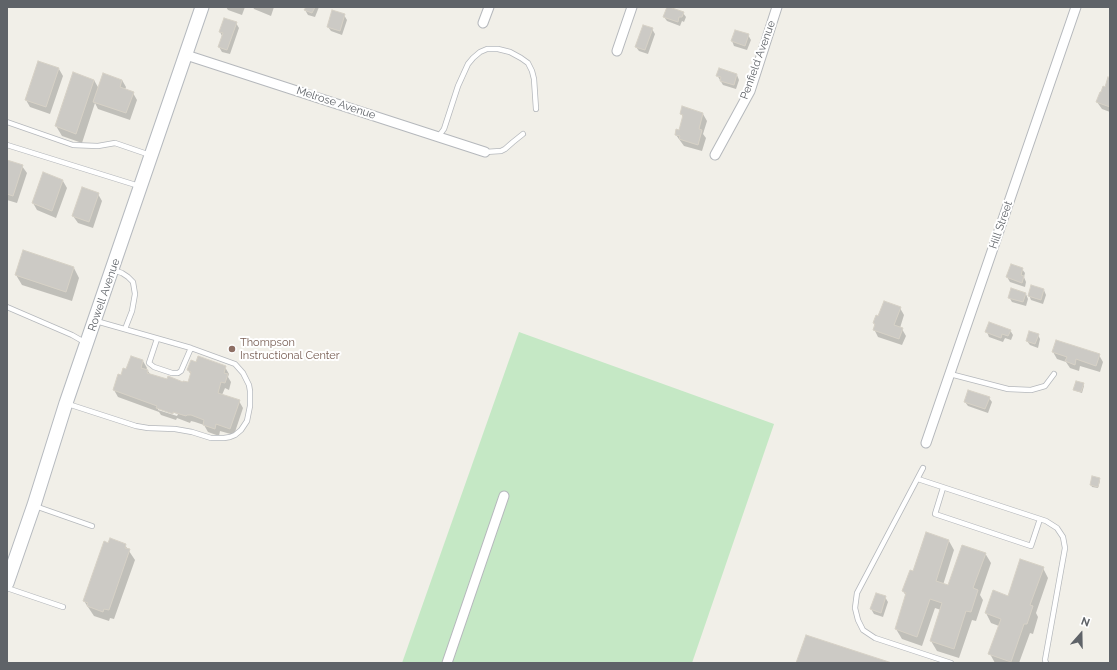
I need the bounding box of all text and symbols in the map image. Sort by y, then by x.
street label: Penfield Avenue [738,19,778,101]
street label: Melrose Avenue [295,84,377,122]
street label: Hill Street [987,199,1015,251]
street label: Rowell Avenue [85,257,123,333]
place label: Thompson Instructional Center [240,336,340,362]
marker: Thompson Instructional Center [227,344,237,354]
north arrow [1061,614,1101,654]
text: N [1079,615,1091,630]

